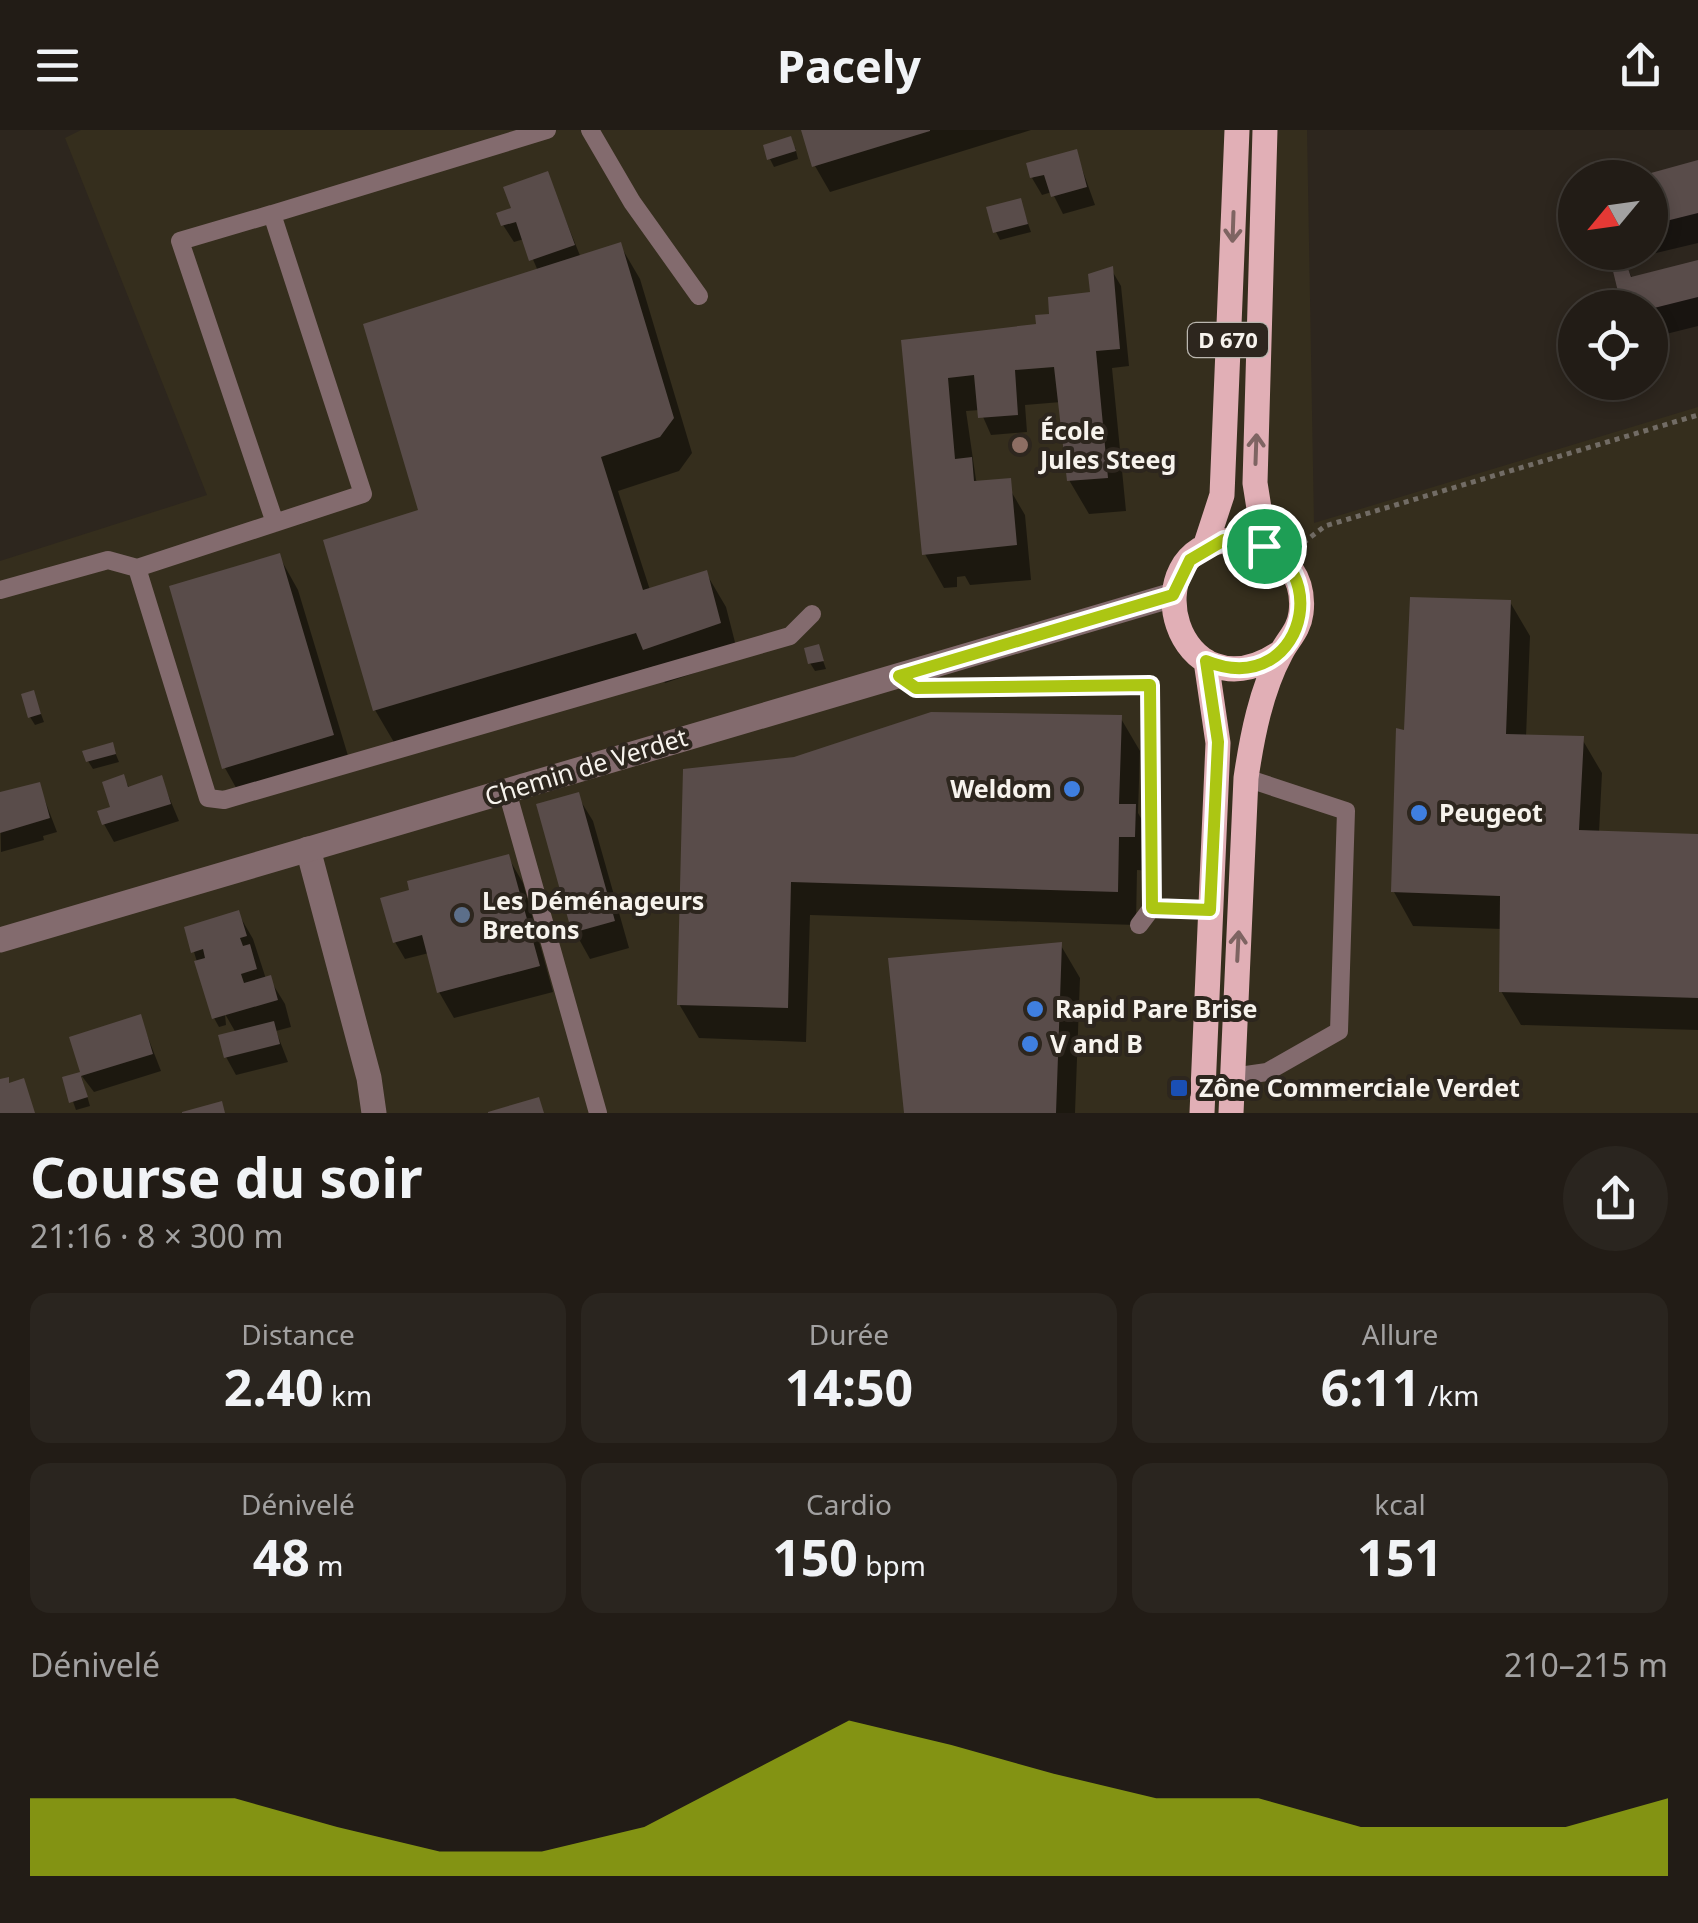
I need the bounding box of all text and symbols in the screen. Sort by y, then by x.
text: Pacely [777,35,921,96]
icon: menu [30,38,85,93]
icon: share [1613,38,1668,93]
north arrow [1558,160,1668,270]
map controls [1558,160,1668,400]
one-way arrow [1223,211,1242,243]
button: locate [1558,290,1668,400]
road number: D 670 [1188,323,1268,357]
place label: École Jules Steeg [1038,413,1176,476]
one-way arrow [1246,433,1265,465]
marker: École Jules Steeg [1009,434,1031,456]
pin [1222,504,1307,589]
icon: arrive [1237,519,1292,574]
street label: Chemin de Verdet [480,719,691,813]
place label: Weldom [950,771,1052,805]
marker: Weldom [1061,778,1083,800]
place label: Peugeot [1439,795,1543,829]
marker: Peugeot [1408,802,1430,824]
place label: Les Déménageurs Bretons [482,883,704,946]
marker: Les Déménageurs Bretons [451,904,473,926]
one-way arrow [1229,930,1248,962]
place label: Rapid Pare Brise [1055,991,1257,1025]
marker: Rapid Pare Brise [1024,998,1046,1020]
place label: V and B [1050,1026,1143,1060]
marker: V and B [1019,1033,1041,1055]
place label: Zône Commerciale Verdet [1199,1070,1520,1104]
marker: Zône Commerciale Verdet [1168,1077,1190,1099]
text: Course du soir [30,1139,423,1214]
button: share [1563,1146,1668,1251]
text: 21:16 · 8 × 300 m [30,1214,283,1257]
text: Distance [241,1315,355,1353]
text: Durée [809,1315,889,1353]
text: Allure [1362,1315,1438,1353]
text: 2.40 [224,1353,324,1421]
text: 14:50 [785,1353,913,1421]
text: 6:11 [1321,1353,1421,1421]
text: km [324,1376,372,1414]
text: /km [1421,1376,1479,1414]
text: Dénivelé [241,1485,355,1523]
text: Cardio [806,1485,892,1523]
text: kcal [1374,1485,1426,1523]
text: 48 [253,1523,310,1591]
text: 150 [772,1523,858,1591]
text: 151 [1357,1523,1443,1591]
text: m [310,1546,343,1584]
text: bpm [858,1546,926,1584]
text: Dénivelé [30,1643,160,1686]
text: 210–215 m [1504,1643,1668,1686]

